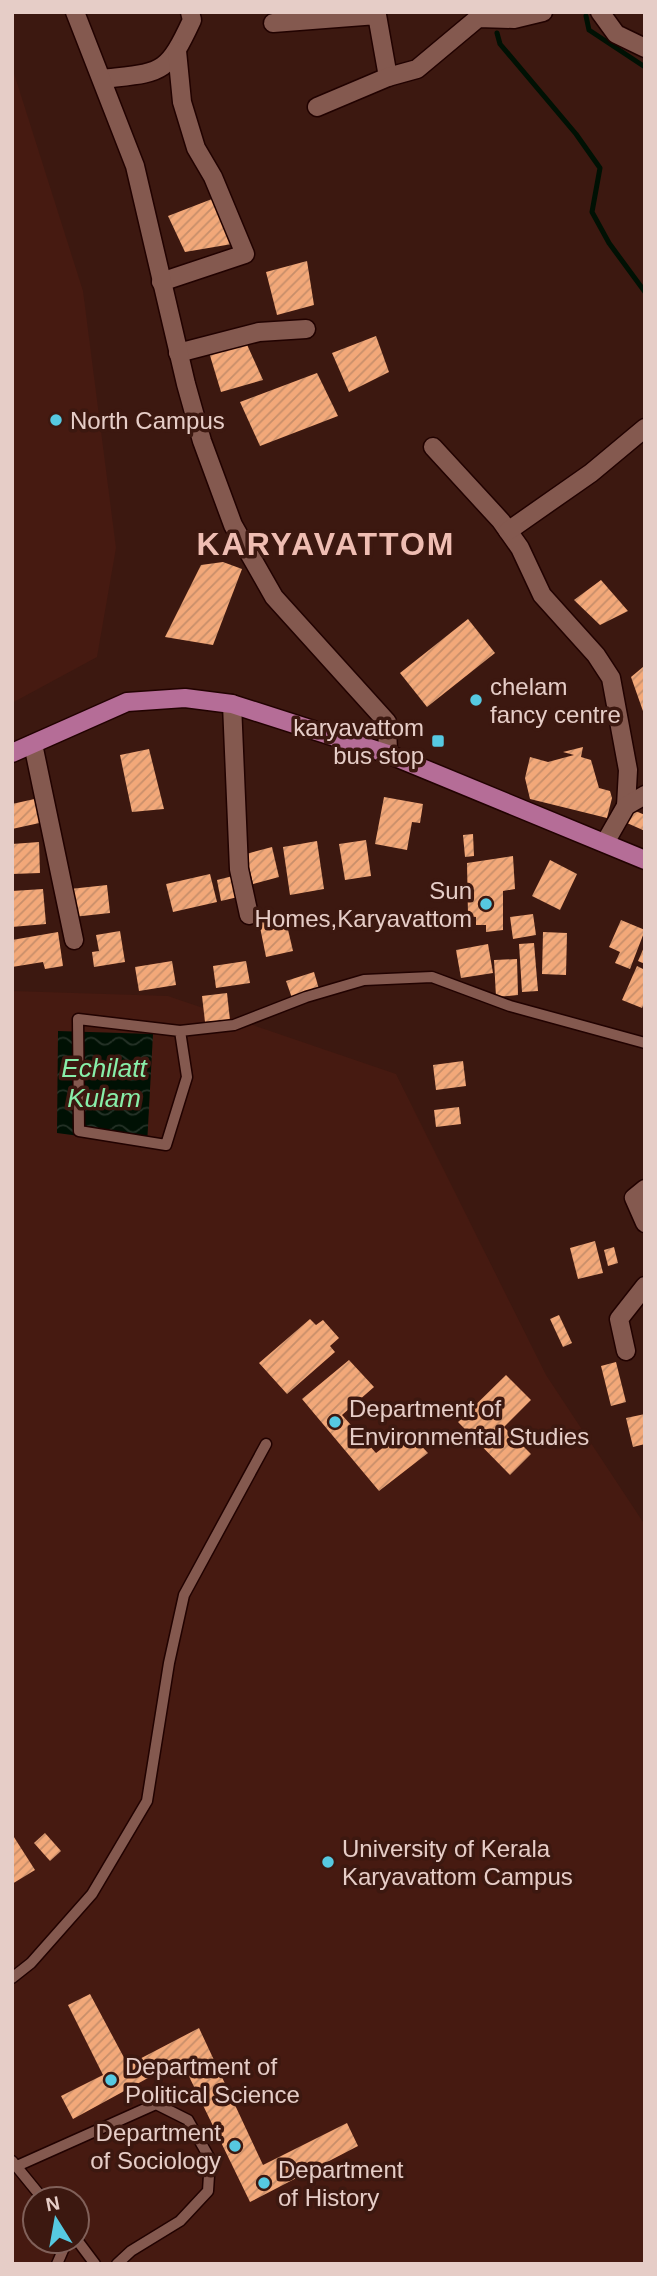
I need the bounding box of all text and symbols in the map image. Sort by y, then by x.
place label: North Campus [70,407,225,434]
marker: North Campus [48,412,64,428]
district label: KARYAVATTOM [196,526,456,562]
place label: chelam fancy centre [490,673,621,728]
marker: chelam fancy centre [468,692,484,708]
place label: karyavattom bus stop [293,714,424,769]
marker: karyavattom bus stop [430,733,446,749]
place label: Sun Homes,Karyavattom [255,877,472,932]
marker: Sun Homes,Karyavattom [478,896,494,912]
water label: Echilatt Kulam [61,1053,148,1113]
place label: Department of Environmental Studies [349,1395,589,1450]
marker: Department of Environmental Studies [327,1414,343,1430]
place label: University of Kerala Karyavattom Campus [342,1835,573,1890]
marker: University of Kerala Karyavattom Campus [320,1854,336,1870]
place label: Department of Political Science [125,2053,300,2108]
marker: Department of Political Science [103,2072,119,2088]
place label: Department of Sociology [90,2119,221,2174]
marker: Department of Sociology [227,2138,243,2154]
place label: Department of History [278,2156,404,2211]
marker: Department of History [256,2175,272,2191]
north arrow [21,2185,91,2255]
text: N [44,2192,62,2215]

